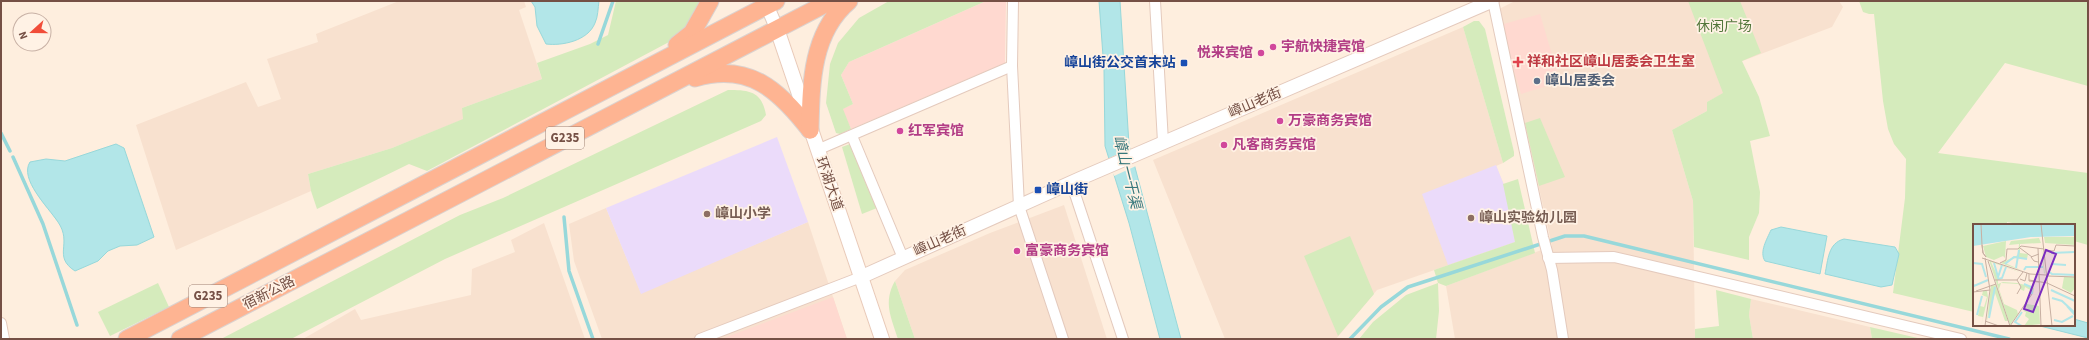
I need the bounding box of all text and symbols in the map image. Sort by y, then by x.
north arrow [12,12,52,52]
park label: 休闲广场 [1696,17,1752,37]
text: N [15,29,31,42]
place label: 宇航快捷宾馆 [1281,37,1365,57]
marker: 宇航快捷宾馆 [1268,42,1278,52]
place label: 悦来宾馆 [1197,43,1253,63]
marker: 悦来宾馆 [1256,48,1266,58]
place label: 祥和社区嶂山居委会卫生室 [1527,52,1695,72]
place label: 嶂山街公交首末站 [1064,53,1176,73]
marker: 祥和社区嶂山居委会卫生室 [1512,56,1524,68]
marker: 嶂山街公交首末站 [1179,58,1189,68]
place label: 嶂山居委会 [1545,71,1615,91]
marker: 嶂山居委会 [1532,76,1542,86]
street label: 嶂山老街 [1225,83,1285,123]
place label: 万豪商务宾馆 [1288,111,1372,131]
marker: 万豪商务宾馆 [1275,116,1285,126]
place label: 红军宾馆 [908,121,964,141]
marker: 红军宾馆 [895,126,905,136]
road number: G235 [546,127,584,149]
water label: 嶂山一干渠 [1108,133,1147,213]
place label: 凡客商务宾馆 [1232,135,1316,155]
marker: 凡客商务宾馆 [1219,140,1229,150]
street label: 环湖大道 [810,154,848,214]
place label: 嶂山街 [1046,180,1088,200]
marker: 嶂山街 [1033,185,1043,195]
place label: 嶂山小学 [715,204,771,224]
place label: 嶂山实验幼儿园 [1479,208,1577,228]
marker: 嶂山小学 [702,209,712,219]
marker: 嶂山实验幼儿园 [1466,213,1476,223]
street label: 嶂山老街 [910,220,970,262]
inset map [1973,224,2075,326]
place label: 富豪商务宾馆 [1025,241,1109,261]
marker: 富豪商务宾馆 [1012,246,1022,256]
street label: 宿新公路 [240,271,298,315]
road number: G235 [189,285,227,307]

